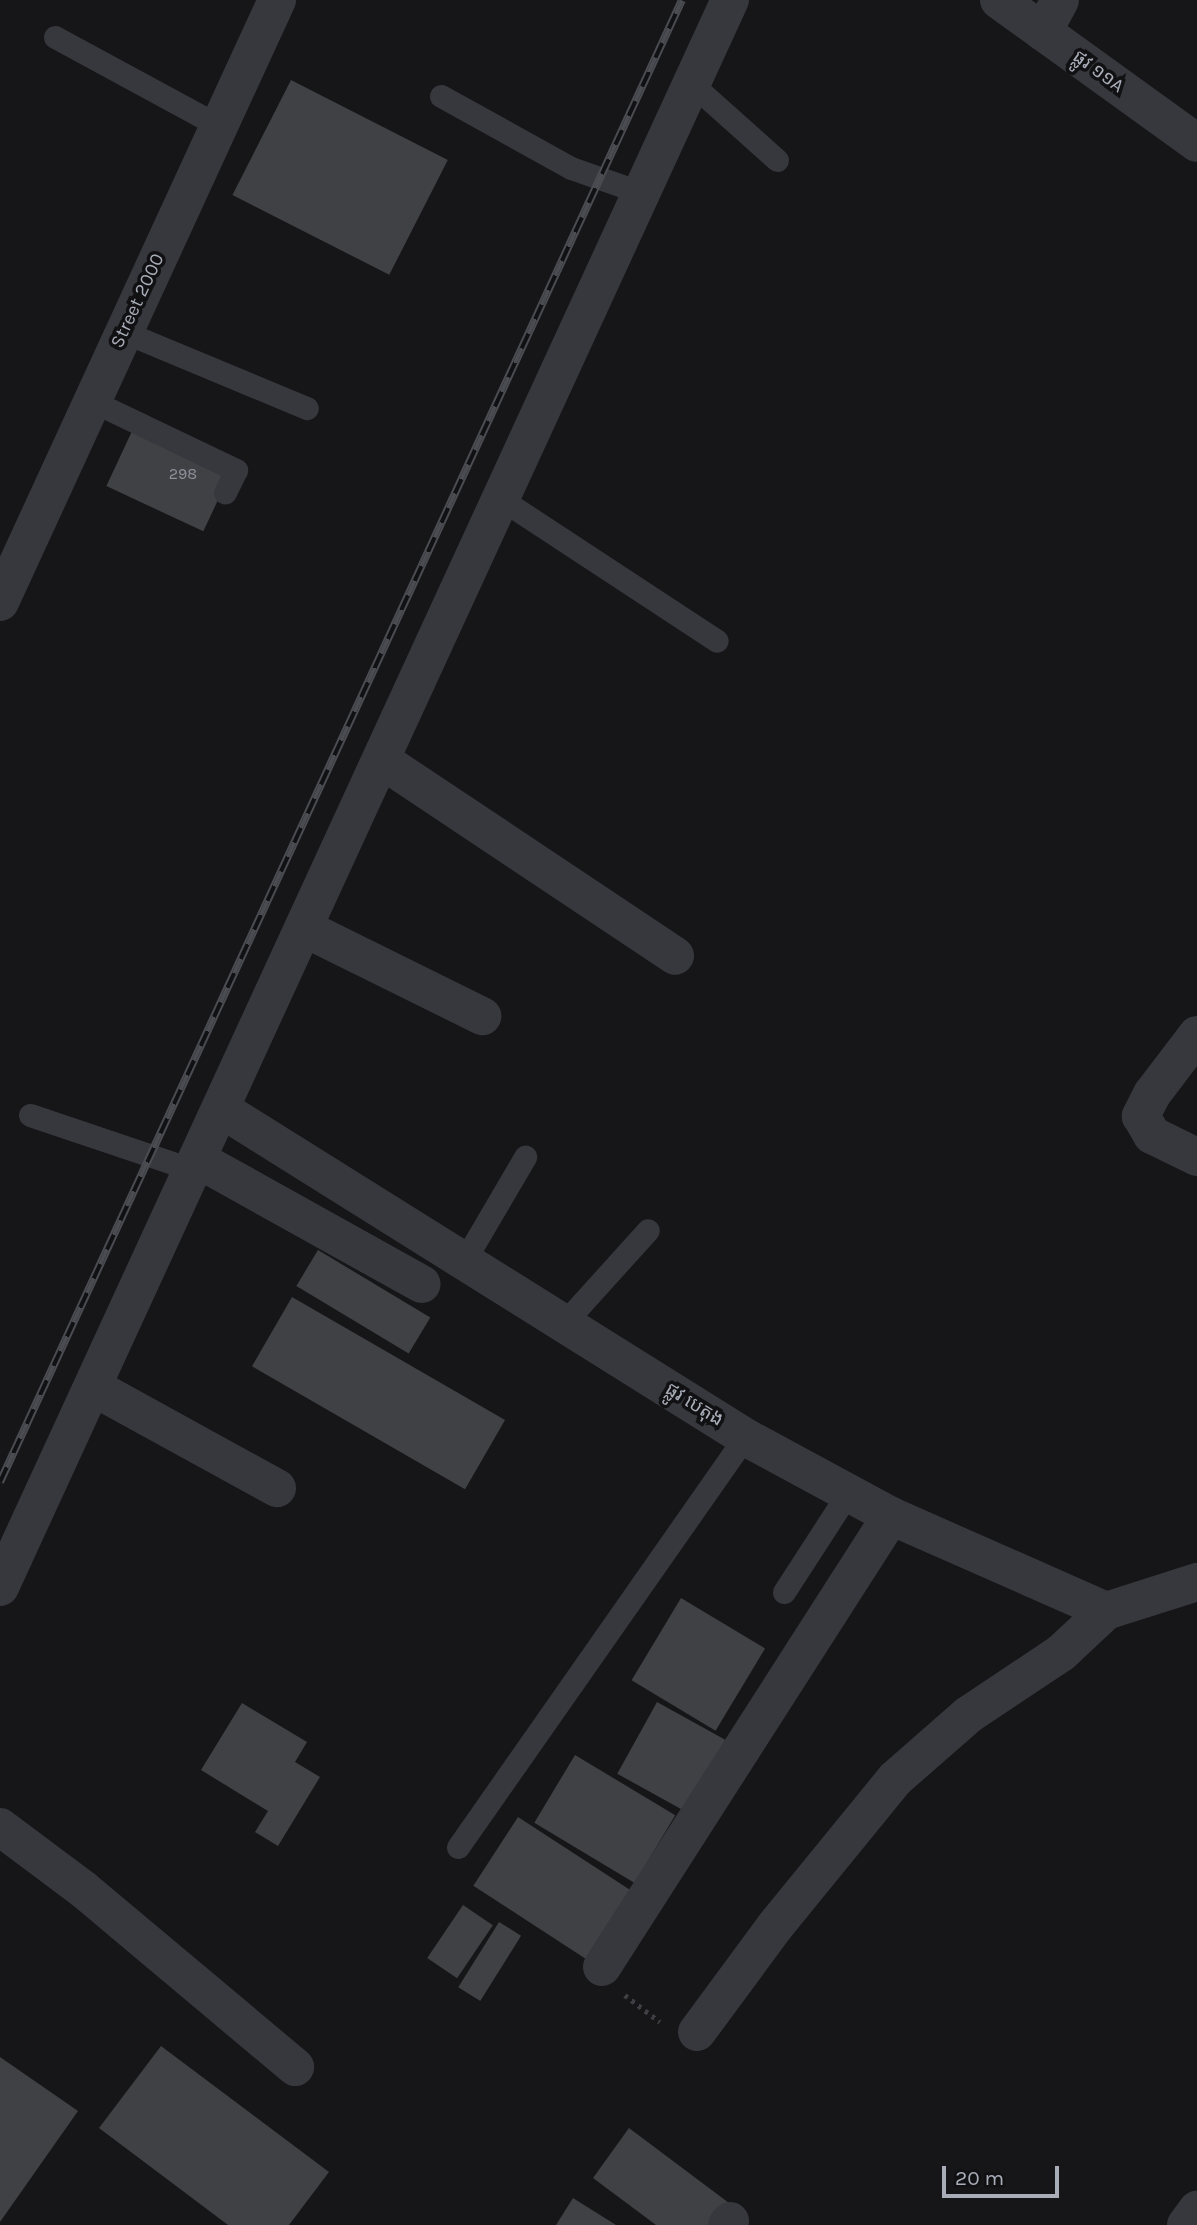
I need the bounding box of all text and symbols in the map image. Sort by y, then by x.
street label: ផ្លូវ ១១A [1068,46,1128,98]
street label: Street 2000 [106,250,170,352]
house number: 298 [169,464,197,484]
street label: ផ្លូវ បេតុង [661,1378,727,1432]
scale bar [945,2152,1062,2196]
text: 20 m [955,2166,1004,2190]

